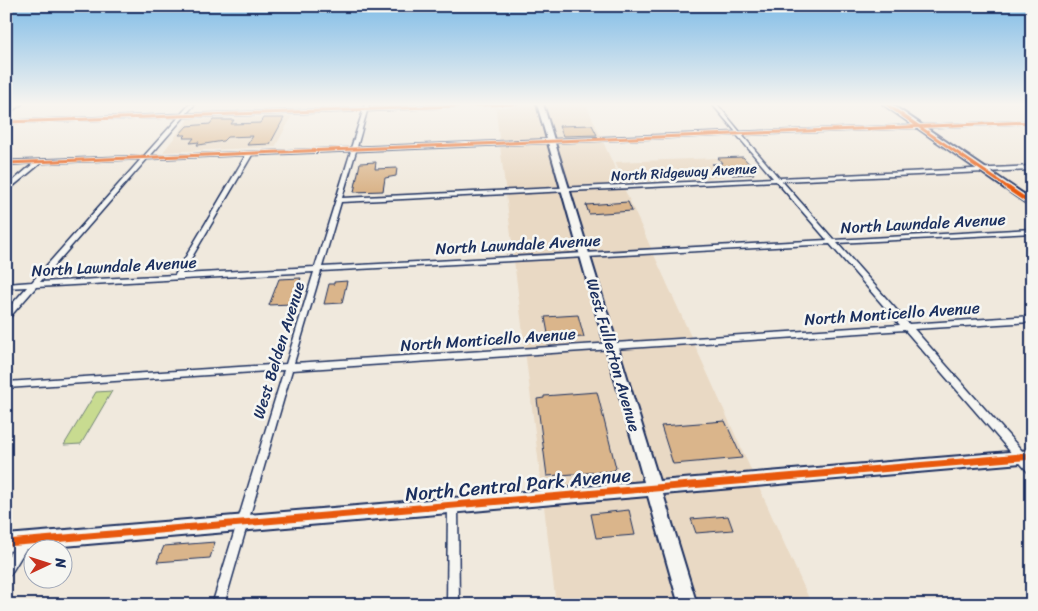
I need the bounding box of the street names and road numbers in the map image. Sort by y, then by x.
street label: North Ridgeway Avenue [610,156,758,189]
street label: North Lawndale Avenue [840,205,1006,242]
street label: North Lawndale Avenue [435,226,601,263]
street label: North Lawndale Avenue [31,248,197,285]
street label: West Fullerton Avenue [578,275,649,435]
street label: West Belden Avenue [244,278,313,422]
street label: North Monticello Avenue [803,293,981,334]
street label: North Monticello Avenue [399,319,577,360]
street label: North Central Park Avenue [404,458,633,511]

